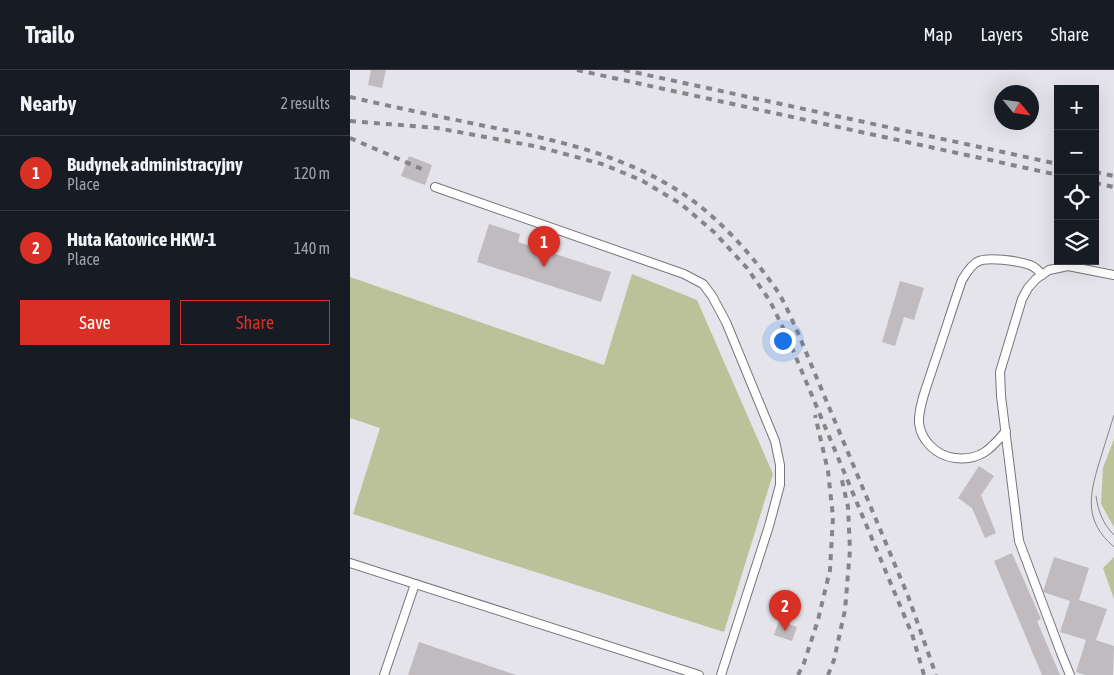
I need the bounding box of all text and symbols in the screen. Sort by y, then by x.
text: Trailo [25,21,75,48]
text: Map [923,24,952,45]
text: Layers [980,24,1023,45]
text: Share [1051,24,1089,45]
north arrow [994,85,1039,130]
map controls [1054,85,1099,265]
button: + [1054,85,1099,130]
text: Nearby [20,91,76,115]
text: 2 results [280,94,330,112]
button: − [1054,130,1099,175]
text: Budynek administracyjny [67,153,243,175]
text: 1 [32,164,40,182]
text: 120 m [294,164,330,182]
text: Place [67,175,100,193]
button: locate [1054,175,1099,220]
button: layers [1054,220,1099,265]
pin: 1 [528,226,560,267]
text: Huta Katowice HKW-1 [67,228,217,250]
text: 2 [32,239,40,257]
text: 140 m [294,239,330,257]
text: Place [67,250,100,268]
button: Save [20,300,170,345]
button: Share [180,300,330,345]
your location [770,328,796,354]
pin: 2 [769,590,801,631]

